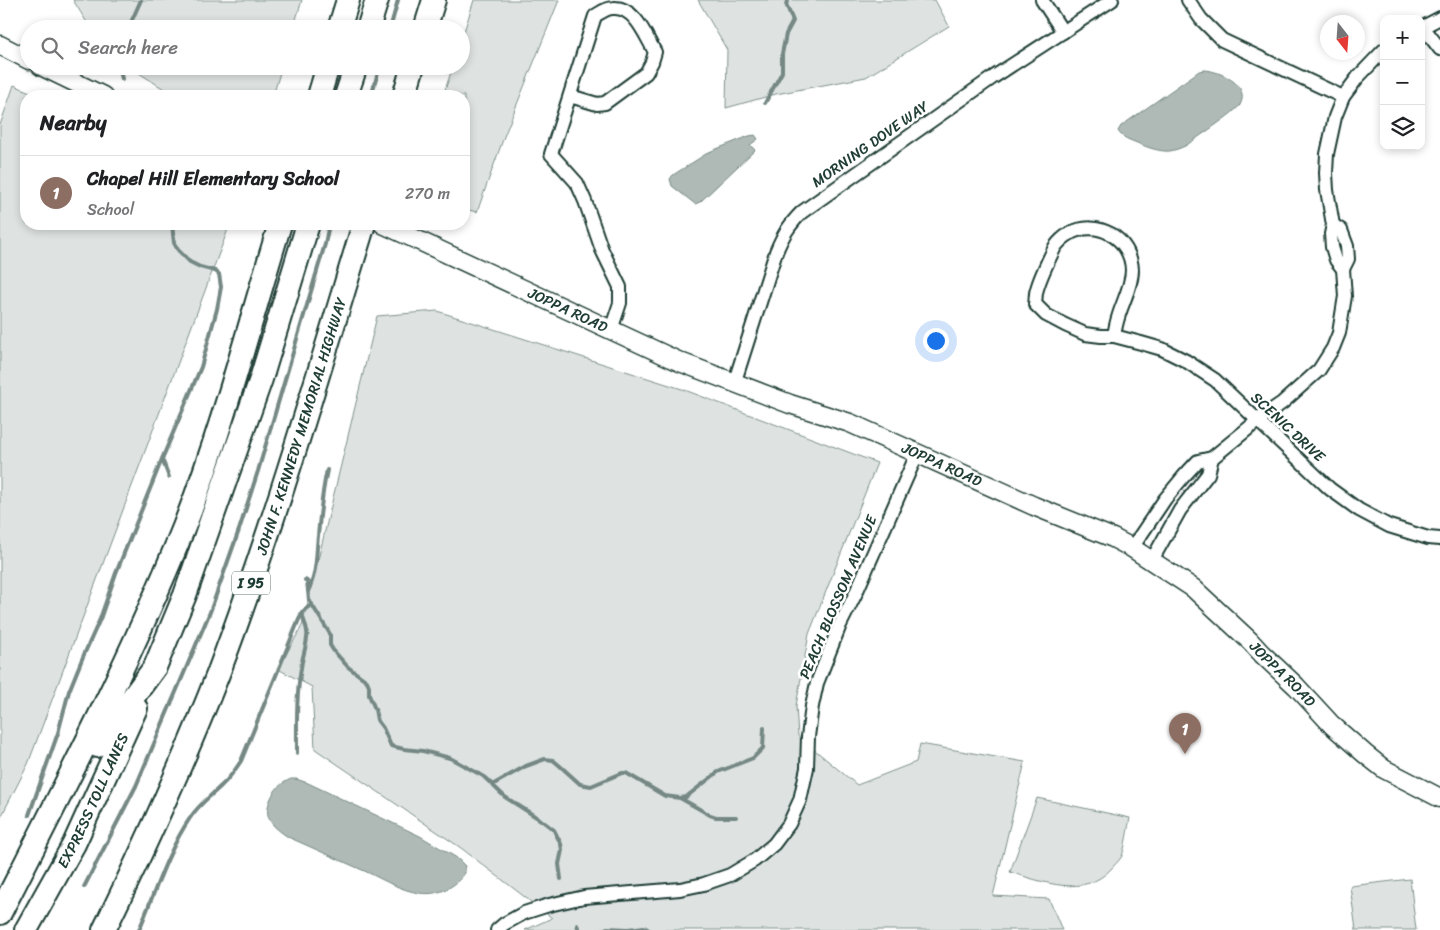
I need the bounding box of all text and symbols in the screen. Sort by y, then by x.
north arrow [1320,15,1365,60]
map controls [1380,15,1425,150]
button: + [1380,15,1425,60]
search box [20,20,470,75]
text: Search here [78,31,178,64]
icon: search [38,34,66,62]
button: − [1380,60,1425,105]
street label: MORNING DOVE WAY [806,93,935,194]
text: Nearby [40,104,106,142]
button: layers [1380,105,1425,150]
text: Chapel Hill Elementary School [87,162,339,195]
text: 1 [53,179,59,208]
text: 270 m [405,179,450,208]
text: School [87,195,134,224]
street label: JOPPA ROAD [523,280,612,340]
street label: JOHN F. KENNEDY MEMORIAL HIGHWAY [248,293,354,559]
your location [923,328,949,354]
street label: SCENIC DRIVE [1245,385,1333,470]
street label: JOPPA ROAD [897,435,986,494]
street label: PEACH BLOSSOM AVENUE [792,509,885,683]
road number: I 95 [232,572,270,594]
street label: JOPPA ROAD [1242,634,1322,713]
pin: 1 [1169,713,1201,754]
street label: EXPRESS TOLL LANES [50,728,136,873]

